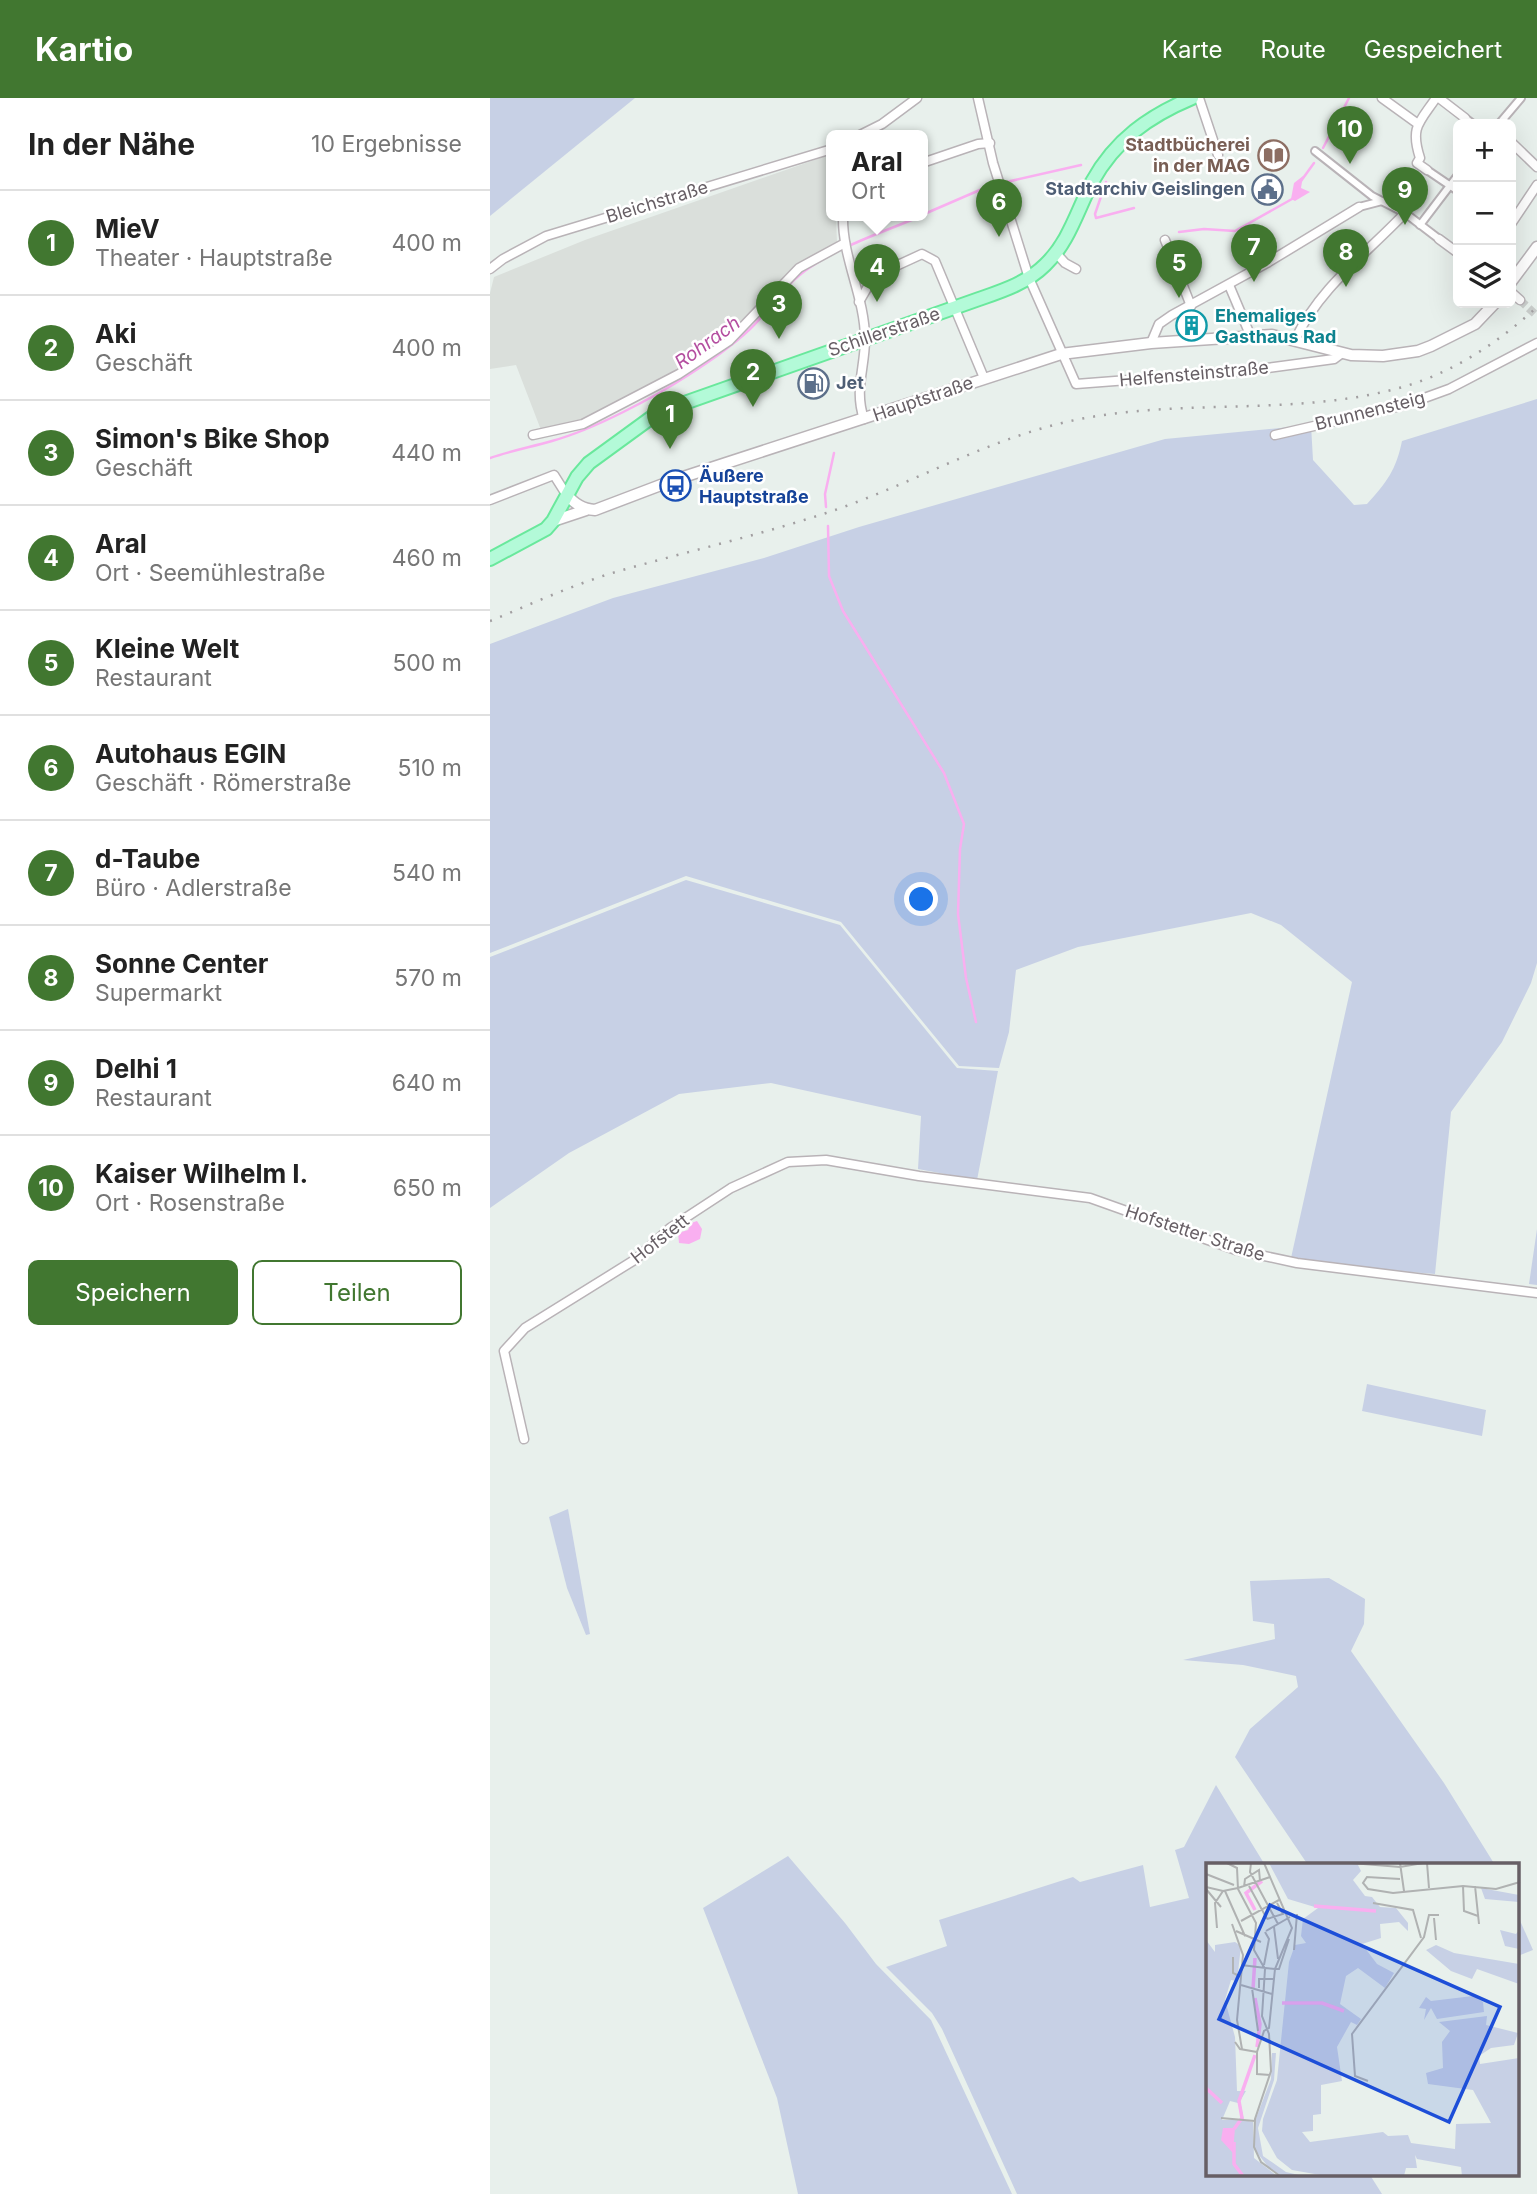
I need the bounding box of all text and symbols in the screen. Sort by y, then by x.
text: Kartio [35,29,133,69]
text: Karte [1162,35,1222,64]
text: Route [1260,35,1326,64]
text: Gespeichert [1364,35,1502,64]
pin: 10 [1327,106,1373,164]
map controls [1453,119,1516,308]
button: + [1453,119,1516,182]
text: In der Nähe [28,126,195,162]
text: 10 Ergebnisse [311,130,462,158]
popup [826,130,928,221]
place label: Stadtbücherei in der MAG [1125,134,1250,176]
library icon: Stadtbücherei in der MAG [1256,138,1290,172]
text: Aral [851,146,903,177]
pin: 9 [1382,167,1428,225]
public building icon: Stadtarchiv Geislingen [1251,172,1285,206]
street label: Bleichstraße [603,176,711,227]
text: Ort [851,177,885,205]
place label: Stadtarchiv Geislingen [1045,178,1245,199]
pin: 6 [976,179,1022,237]
button: − [1453,182,1516,245]
text: MieV [95,213,160,244]
pin: 7 [1231,224,1277,282]
text: 1 [46,229,56,257]
text: 400 m [392,229,462,257]
pin: 8 [1323,229,1369,287]
pin: 5 [1156,240,1202,298]
text: Theater · Hauptstraße [95,244,333,272]
pin: 4 [854,244,900,302]
button: layers [1453,245,1516,308]
pin: 3 [756,281,802,339]
street label: Schillerstraße [825,303,942,360]
place label: Ehemaliges Gasthaus Rad [1215,305,1336,347]
building icon: Ehemaliges Gasthaus Rad [1175,309,1209,343]
water label: Rohrach [670,311,744,374]
text: Aki [95,318,137,349]
text: 2 [44,334,58,362]
text: 400 m [392,334,462,362]
text: Geschäft [95,349,193,377]
pin: 2 [730,349,776,407]
street label: Helfensteinstraße [1118,357,1270,391]
fuel station icon: Jet [796,366,830,400]
place label: Jet [836,372,864,393]
street label: Hauptstraße [870,372,976,426]
street label: Brunnensteig [1313,387,1427,434]
pin: 1 [647,391,693,449]
text: Simon's Bike Shop [95,423,330,454]
text: 3 [44,439,58,467]
text: 440 m [391,439,462,467]
text: Geschäft [95,454,193,482]
place label: Äußere Hauptstraße [699,465,809,507]
bus stop icon: Äußere Hauptstraße [659,469,693,503]
text: Aral [95,528,147,559]
text: 4 [43,544,59,572]
text: 460 m [392,544,462,572]
text: Ort · Seemühlestraße [95,559,325,587]
text: Kleine Welt [95,633,239,664]
text: 5 [44,649,58,677]
text: 500 m [392,649,462,677]
text: Restaurant [95,664,212,692]
text: Autohaus EGIN [95,738,286,769]
text: 6 [44,754,58,782]
text: 510 m [398,754,462,782]
text: Geschäft · Römerstraße [95,769,351,797]
text: d-Taube [95,843,200,874]
text: 7 [44,859,58,887]
text: 540 m [392,859,462,887]
text: Büro · Adlerstraße [95,874,292,902]
your location [904,882,938,916]
text: Sonne Center [95,948,268,979]
text: 8 [44,964,58,992]
text: 570 m [394,964,462,992]
text: Supermarkt [95,979,222,1007]
text: Delhi 1 [95,1053,177,1084]
text: 9 [44,1069,58,1097]
text: 640 m [392,1069,462,1097]
text: Restaurant [95,1084,212,1112]
text: Kaiser Wilhelm I. [95,1158,308,1189]
text: 10 [38,1174,64,1202]
text: 650 m [393,1174,462,1202]
text: Ort · Rosenstraße [95,1189,285,1217]
street label: Hofstetter Straße [1123,1200,1268,1265]
street label: Hofstett [627,1209,693,1268]
button: Speichern [28,1260,238,1325]
button: Teilen [252,1260,462,1325]
inset map [1206,1863,1520,2176]

